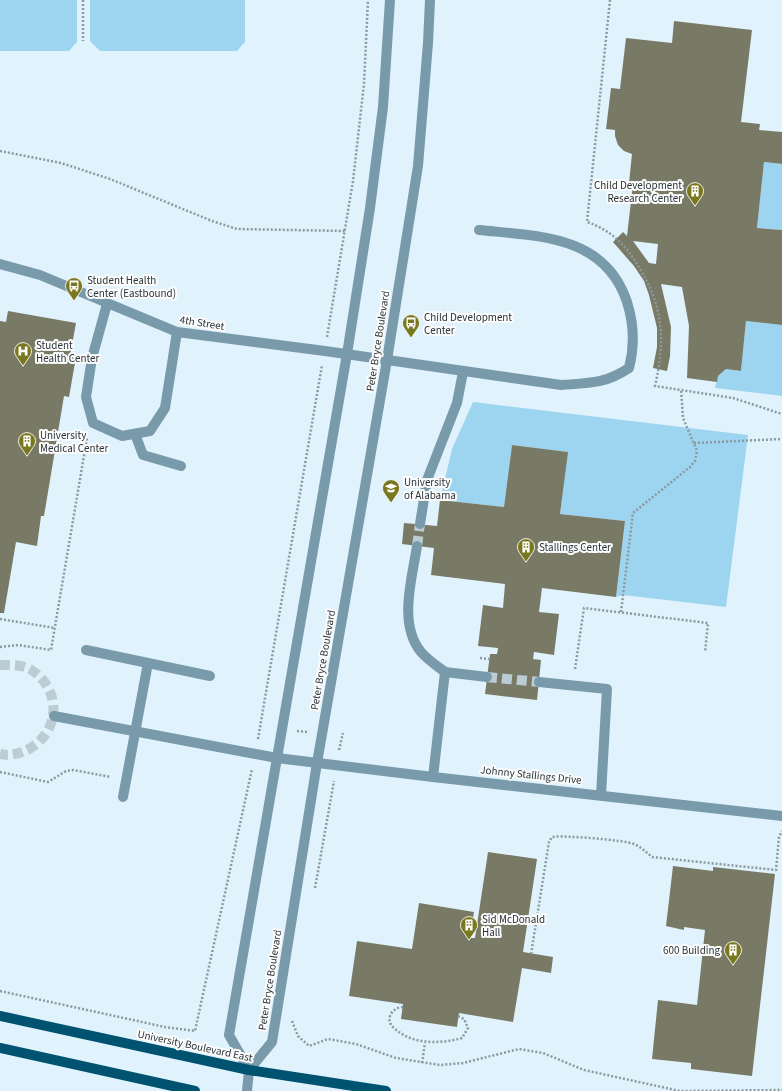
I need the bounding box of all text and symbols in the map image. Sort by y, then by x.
place label: Child Development Research Center [594,178,682,206]
building icon: Child Development Research Center [685,181,705,206]
place label: Student Health Center (Eastbound) [87,273,176,301]
bus stop icon: Student Health Center (Eastbound) [64,276,84,301]
street label: Peter Bryce Boulevard [363,290,393,392]
place label: Child Development Center [424,310,512,338]
street label: 4th Street [179,312,226,334]
bus stop icon: Child Development Center [401,313,421,338]
place label: Student Health Center [36,338,100,366]
hospital icon: Student Health Center [13,341,33,366]
place label: University Medical Center [40,428,108,456]
building icon: University Medical Center [17,431,37,456]
place label: University of Alabama [404,475,456,503]
school or university icon: University of Alabama [381,478,401,503]
building icon: Stallings Center [516,537,536,562]
place label: Stallings Center [539,540,611,555]
street label: Peter Bryce Boulevard [307,609,339,711]
street label: Johnny Stallings Drive [480,762,583,788]
place label: Sid McDonald Hall [482,912,545,940]
building icon: Sid McDonald Hall [459,915,479,940]
street label: Peter Bryce Boulevard [255,929,285,1031]
building icon: 600 Building [723,940,743,965]
place label: 600 Building [663,943,720,958]
street label: University Boulevard East [136,1026,254,1066]

